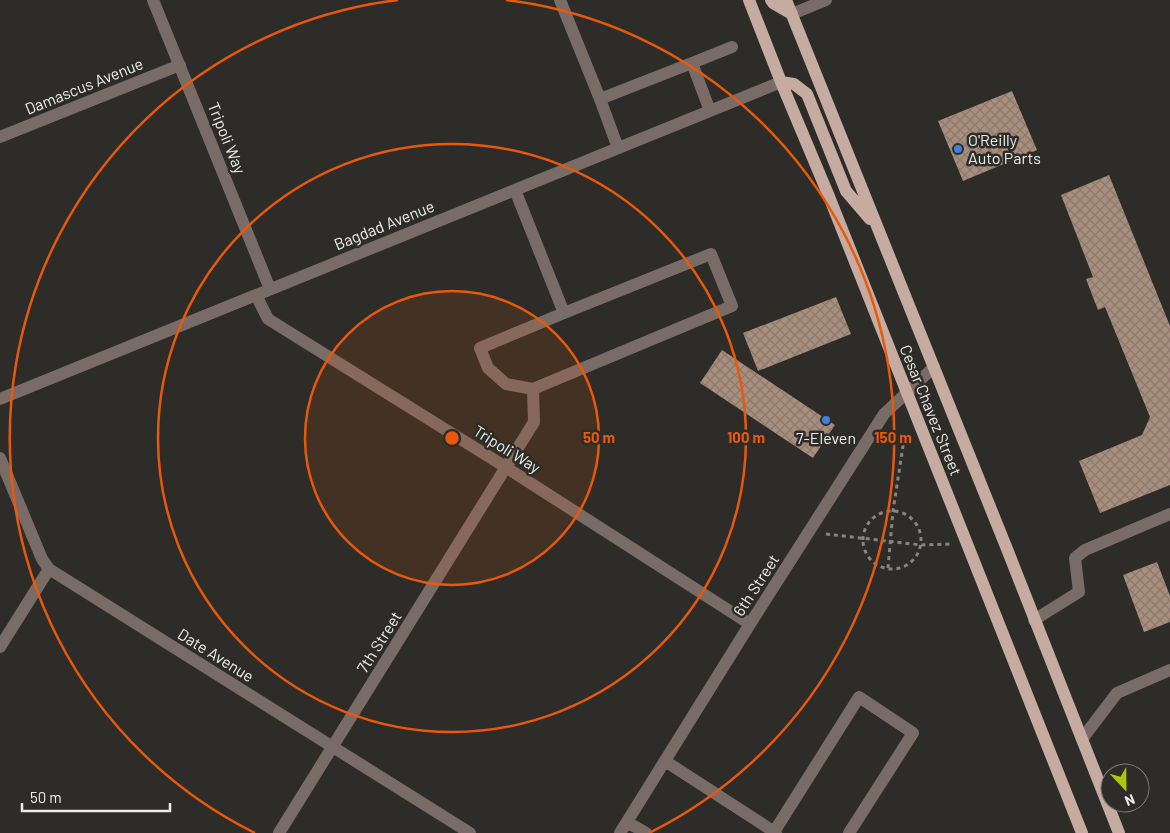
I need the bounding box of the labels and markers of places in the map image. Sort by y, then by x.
place label: O'Reilly Auto Parts [968,130,1041,167]
marker: O'Reilly Auto Parts [952,143,964,155]
marker: 7-Eleven [820,414,832,426]
place label: 7-Eleven [796,428,856,447]
centre of rings [443,429,461,447]

